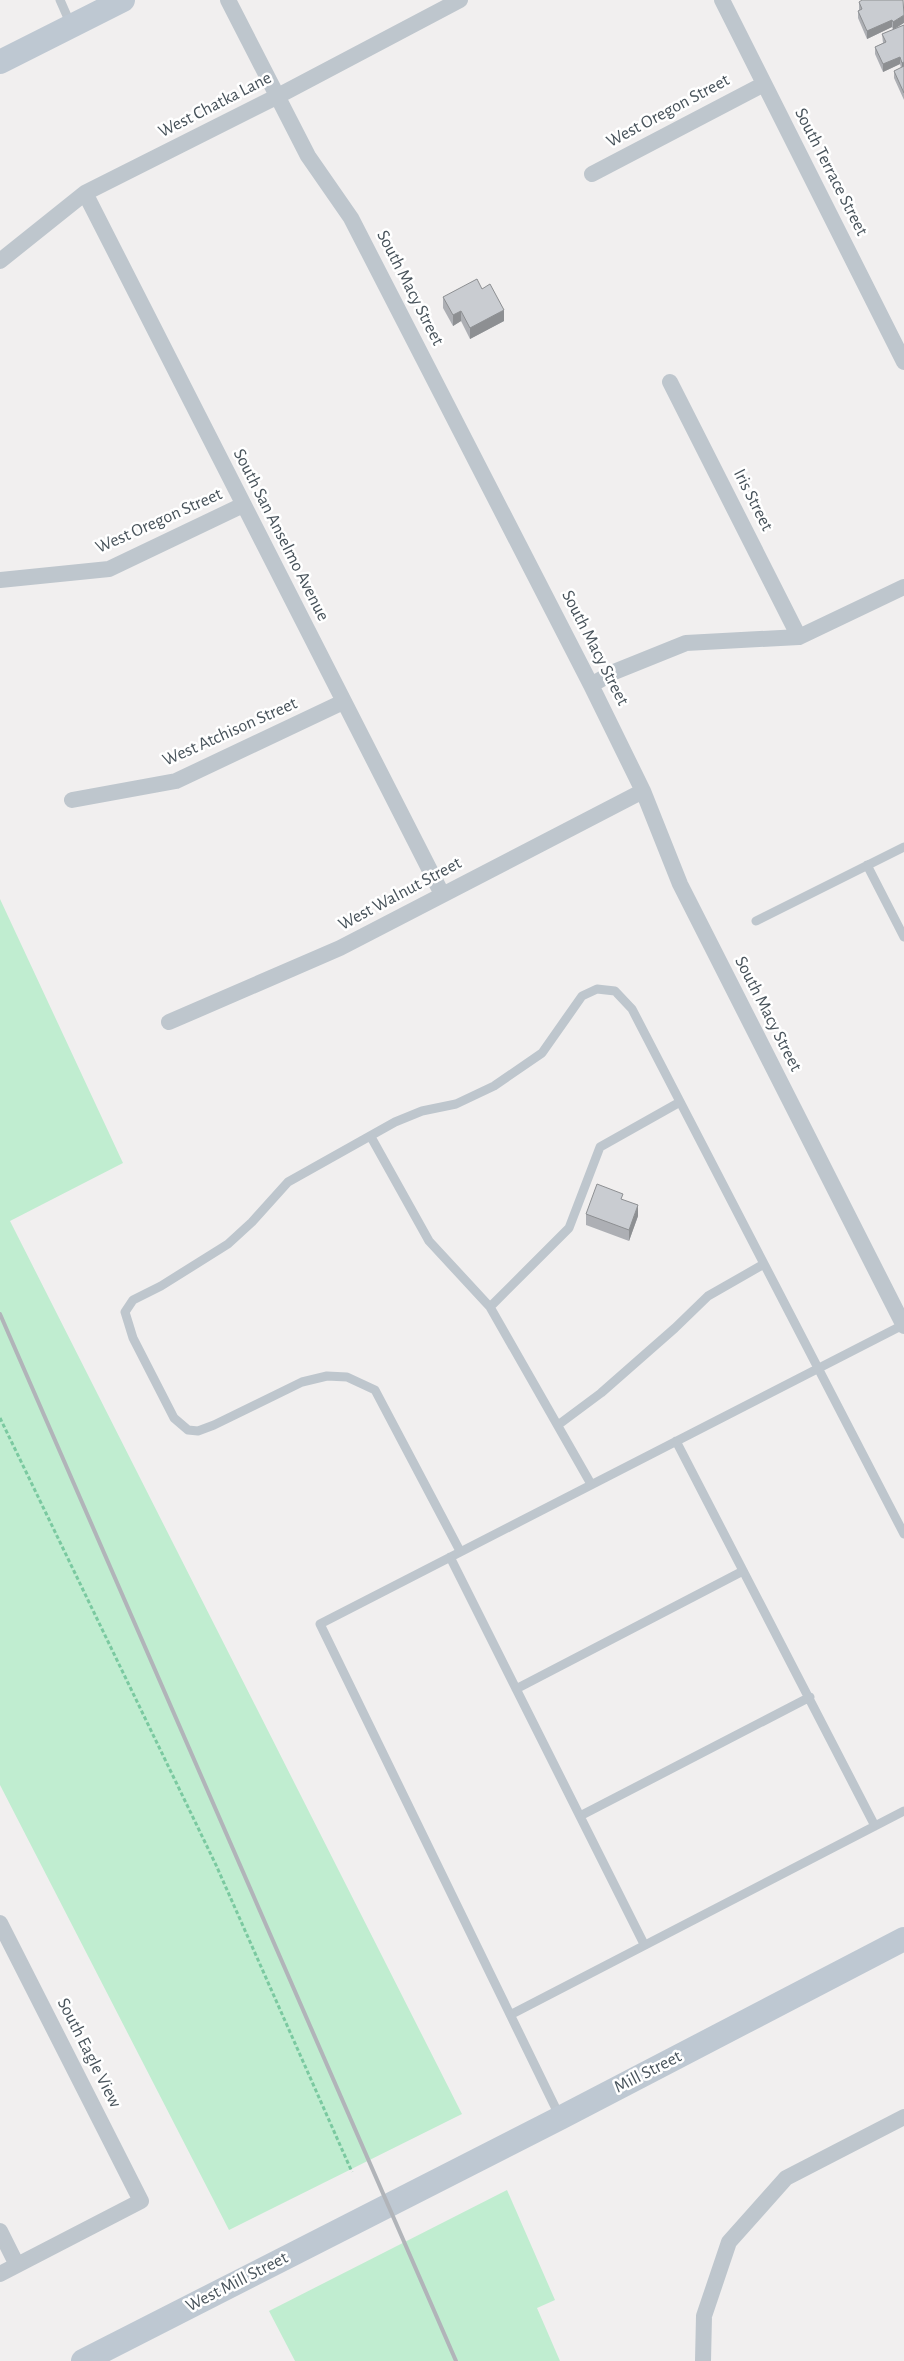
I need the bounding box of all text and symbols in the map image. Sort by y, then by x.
street label: West Chatka Lane [156,69,274,141]
street label: West Oregon Street [604,71,733,151]
street label: South Terrace Street [791,105,871,239]
street label: South Macy Street [373,228,447,349]
street label: South San Anselmo Avenue [230,446,332,624]
street label: Iris Street [730,466,776,534]
street label: West Oregon Street [93,485,225,557]
street label: South Macy Street [558,588,632,709]
street label: West Atchison Street [160,694,300,770]
street label: West Walnut Street [336,854,465,934]
street label: South Macy Street [731,954,805,1075]
street label: South Eagle View [54,1995,124,2111]
street label: Mill Street [611,2047,685,2097]
street label: West Mill Street [183,2249,291,2315]

